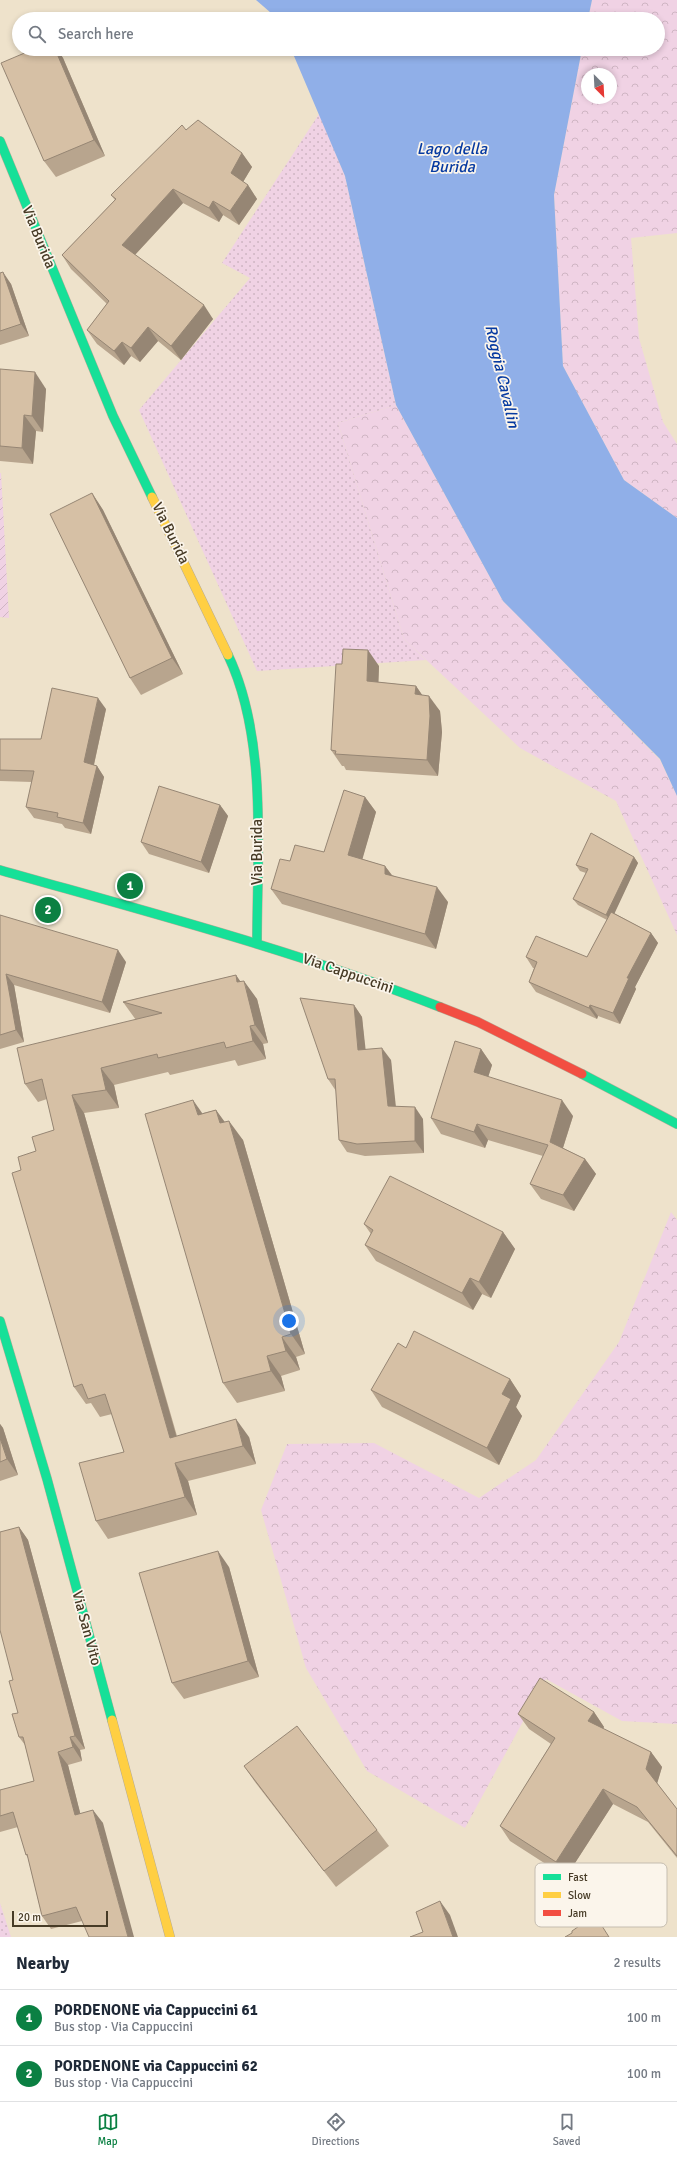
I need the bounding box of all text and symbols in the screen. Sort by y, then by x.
search box [12,12,665,56]
icon: search [26,23,48,45]
text: Search here [58,25,134,43]
north arrow [581,68,617,104]
water label: Lago della Burida [417,139,488,177]
street label: Via Burida [18,203,60,271]
water label: Roggia Cavallin [480,323,524,431]
street label: Via Burida [148,499,194,567]
street label: Via Burida [248,819,266,885]
pin: 1 [117,871,143,901]
pin: 2 [35,895,61,925]
street label: Via Cappuccini [300,949,396,997]
your location [279,1311,299,1331]
street label: Via San Vito [68,1589,106,1667]
legend [535,1863,667,1927]
text: Fast [568,1871,588,1884]
text: Slow [568,1889,591,1902]
text: Jam [568,1907,587,1920]
scale bar [12,1909,108,1928]
text: 20 m [18,1911,41,1924]
text: Nearby [16,1953,69,1974]
text: 2 results [613,1955,661,1971]
text: PORDENONE via Cappuccini 61 [54,2001,258,2019]
text: 1 [25,2010,33,2026]
text: 100 m [627,2010,661,2026]
text: Bus stop · Via Cappuccini [54,2019,193,2035]
text: PORDENONE via Cappuccini 62 [54,2057,258,2075]
text: 2 [25,2066,33,2082]
text: 100 m [627,2066,661,2082]
text: Bus stop · Via Cappuccini [54,2075,193,2091]
tab: Map [97,2111,119,2148]
tab: Directions [312,2111,360,2148]
tab: Saved [553,2111,580,2148]

